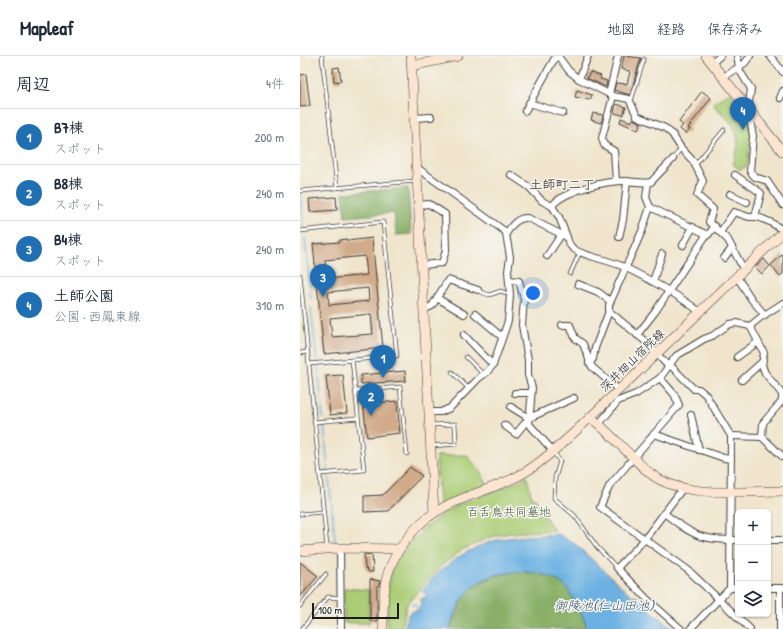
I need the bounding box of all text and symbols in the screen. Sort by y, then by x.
text: Mapleaf [20,15,74,41]
text: 地図 [607,19,635,38]
text: 経路 [657,19,685,38]
text: 保存済み [707,19,763,38]
text: 周辺 [16,72,50,95]
text: 4件 [266,74,284,92]
pin: 4 [730,97,756,130]
text: B7棟 [54,117,84,138]
text: 1 [27,128,31,146]
text: 200 m [254,128,284,146]
text: スポット [54,139,106,157]
text: B8棟 [54,173,83,194]
district label: 土師町二丁 [529,175,595,193]
text: 2 [26,184,32,202]
text: 240 m [255,184,284,202]
text: スポット [54,195,106,213]
text: B4棟 [54,229,82,250]
text: 3 [26,240,32,258]
text: 240 m [255,240,284,258]
text: スポット [54,251,106,269]
pin: 3 [310,264,336,297]
your location [523,283,543,303]
text: 土師公園 [54,285,114,306]
text: 4 [27,296,31,314]
text: 310 m [256,296,284,314]
text: 公園 · 西鳳東線 [54,307,141,325]
street label: 深井畑山宿院線 [596,325,668,395]
pin: 1 [370,345,396,378]
pin: 2 [358,383,384,416]
park label: 百舌鳥共同墓地 [467,503,551,520]
map controls [735,509,771,617]
button: + [735,509,771,545]
button: − [735,545,771,581]
button: layers [735,581,771,617]
water label: 御陵池(仁山田池) [554,596,655,614]
scale bar [312,601,399,620]
text: 100 m [318,603,342,617]

